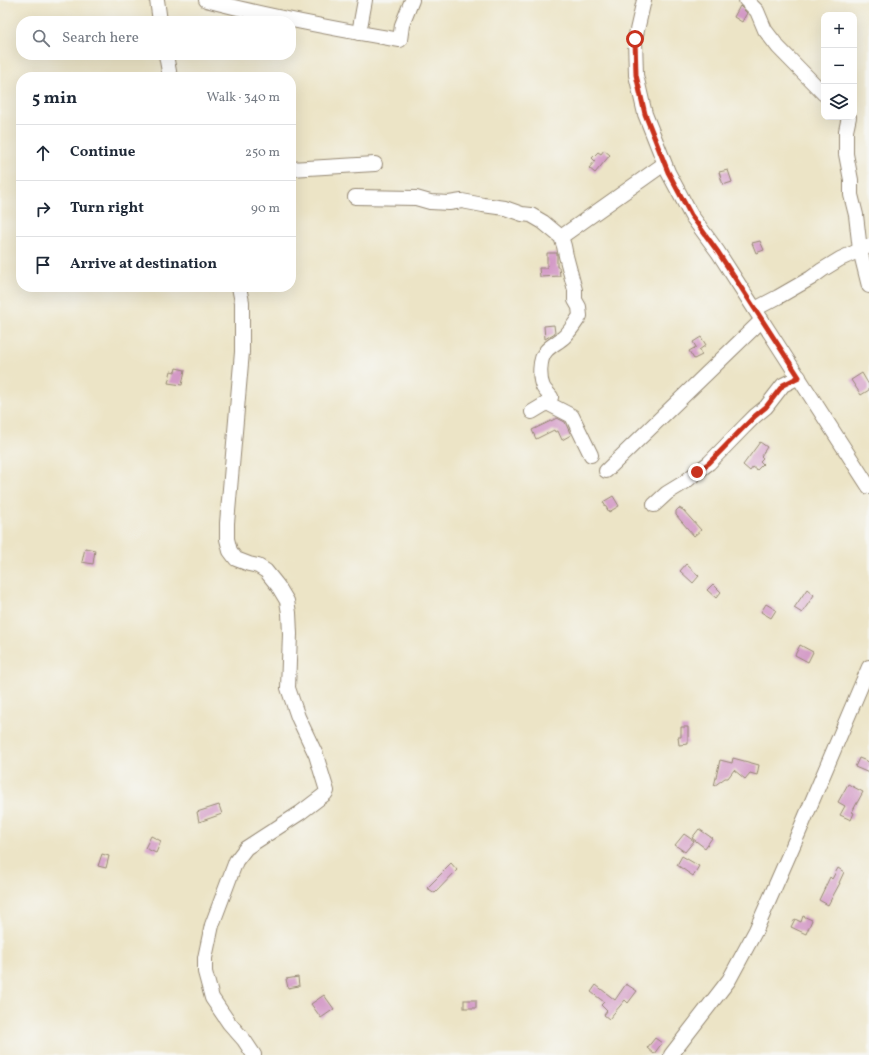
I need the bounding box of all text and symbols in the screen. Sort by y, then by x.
map controls [821,12,857,120]
button: + [821,12,857,48]
search box [16,16,296,60]
icon: search [30,27,52,49]
text: Search here [62,28,139,49]
route start [626,30,644,48]
button: − [821,48,857,84]
button: layers [821,84,857,120]
text: 5 min [32,87,77,110]
text: Walk · 340 m [207,89,280,107]
icon: ahead [32,142,54,164]
text: Continue [70,142,135,163]
text: 250 m [245,144,280,162]
icon: right [32,198,54,220]
text: Turn right [70,198,144,219]
text: 90 m [251,200,280,218]
icon: arrive [32,254,54,276]
text: Arrive at destination [70,254,217,275]
route end [688,463,706,481]

